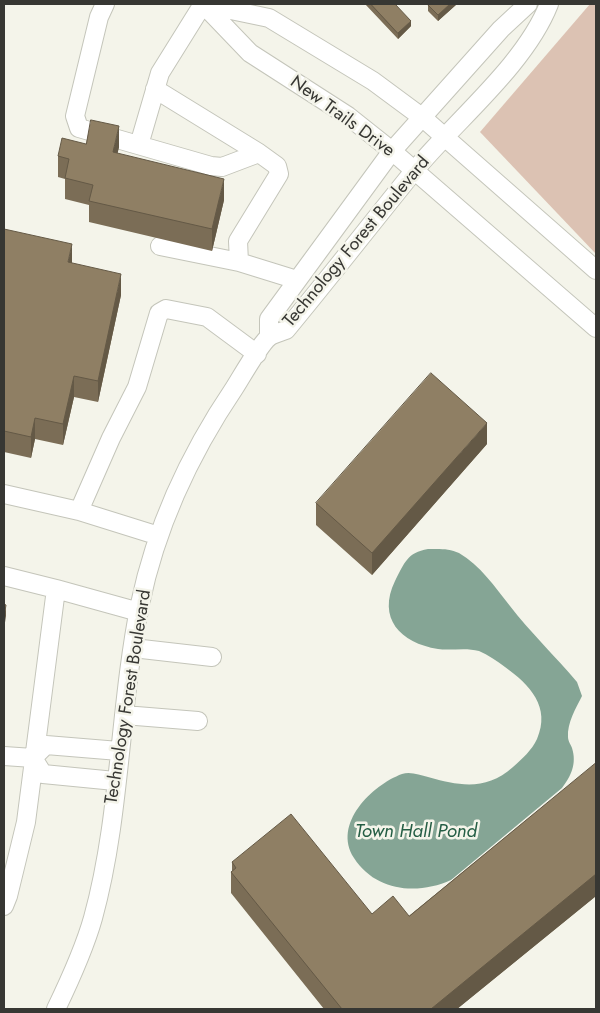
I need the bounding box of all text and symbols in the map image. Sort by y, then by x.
street label: New Trails Drive [286,72,398,162]
street label: Technology Forest Boulevard [279,152,435,332]
street label: Technology Forest Boulevard [101,588,157,806]
water label: Town Hall Pond [355,821,477,843]

